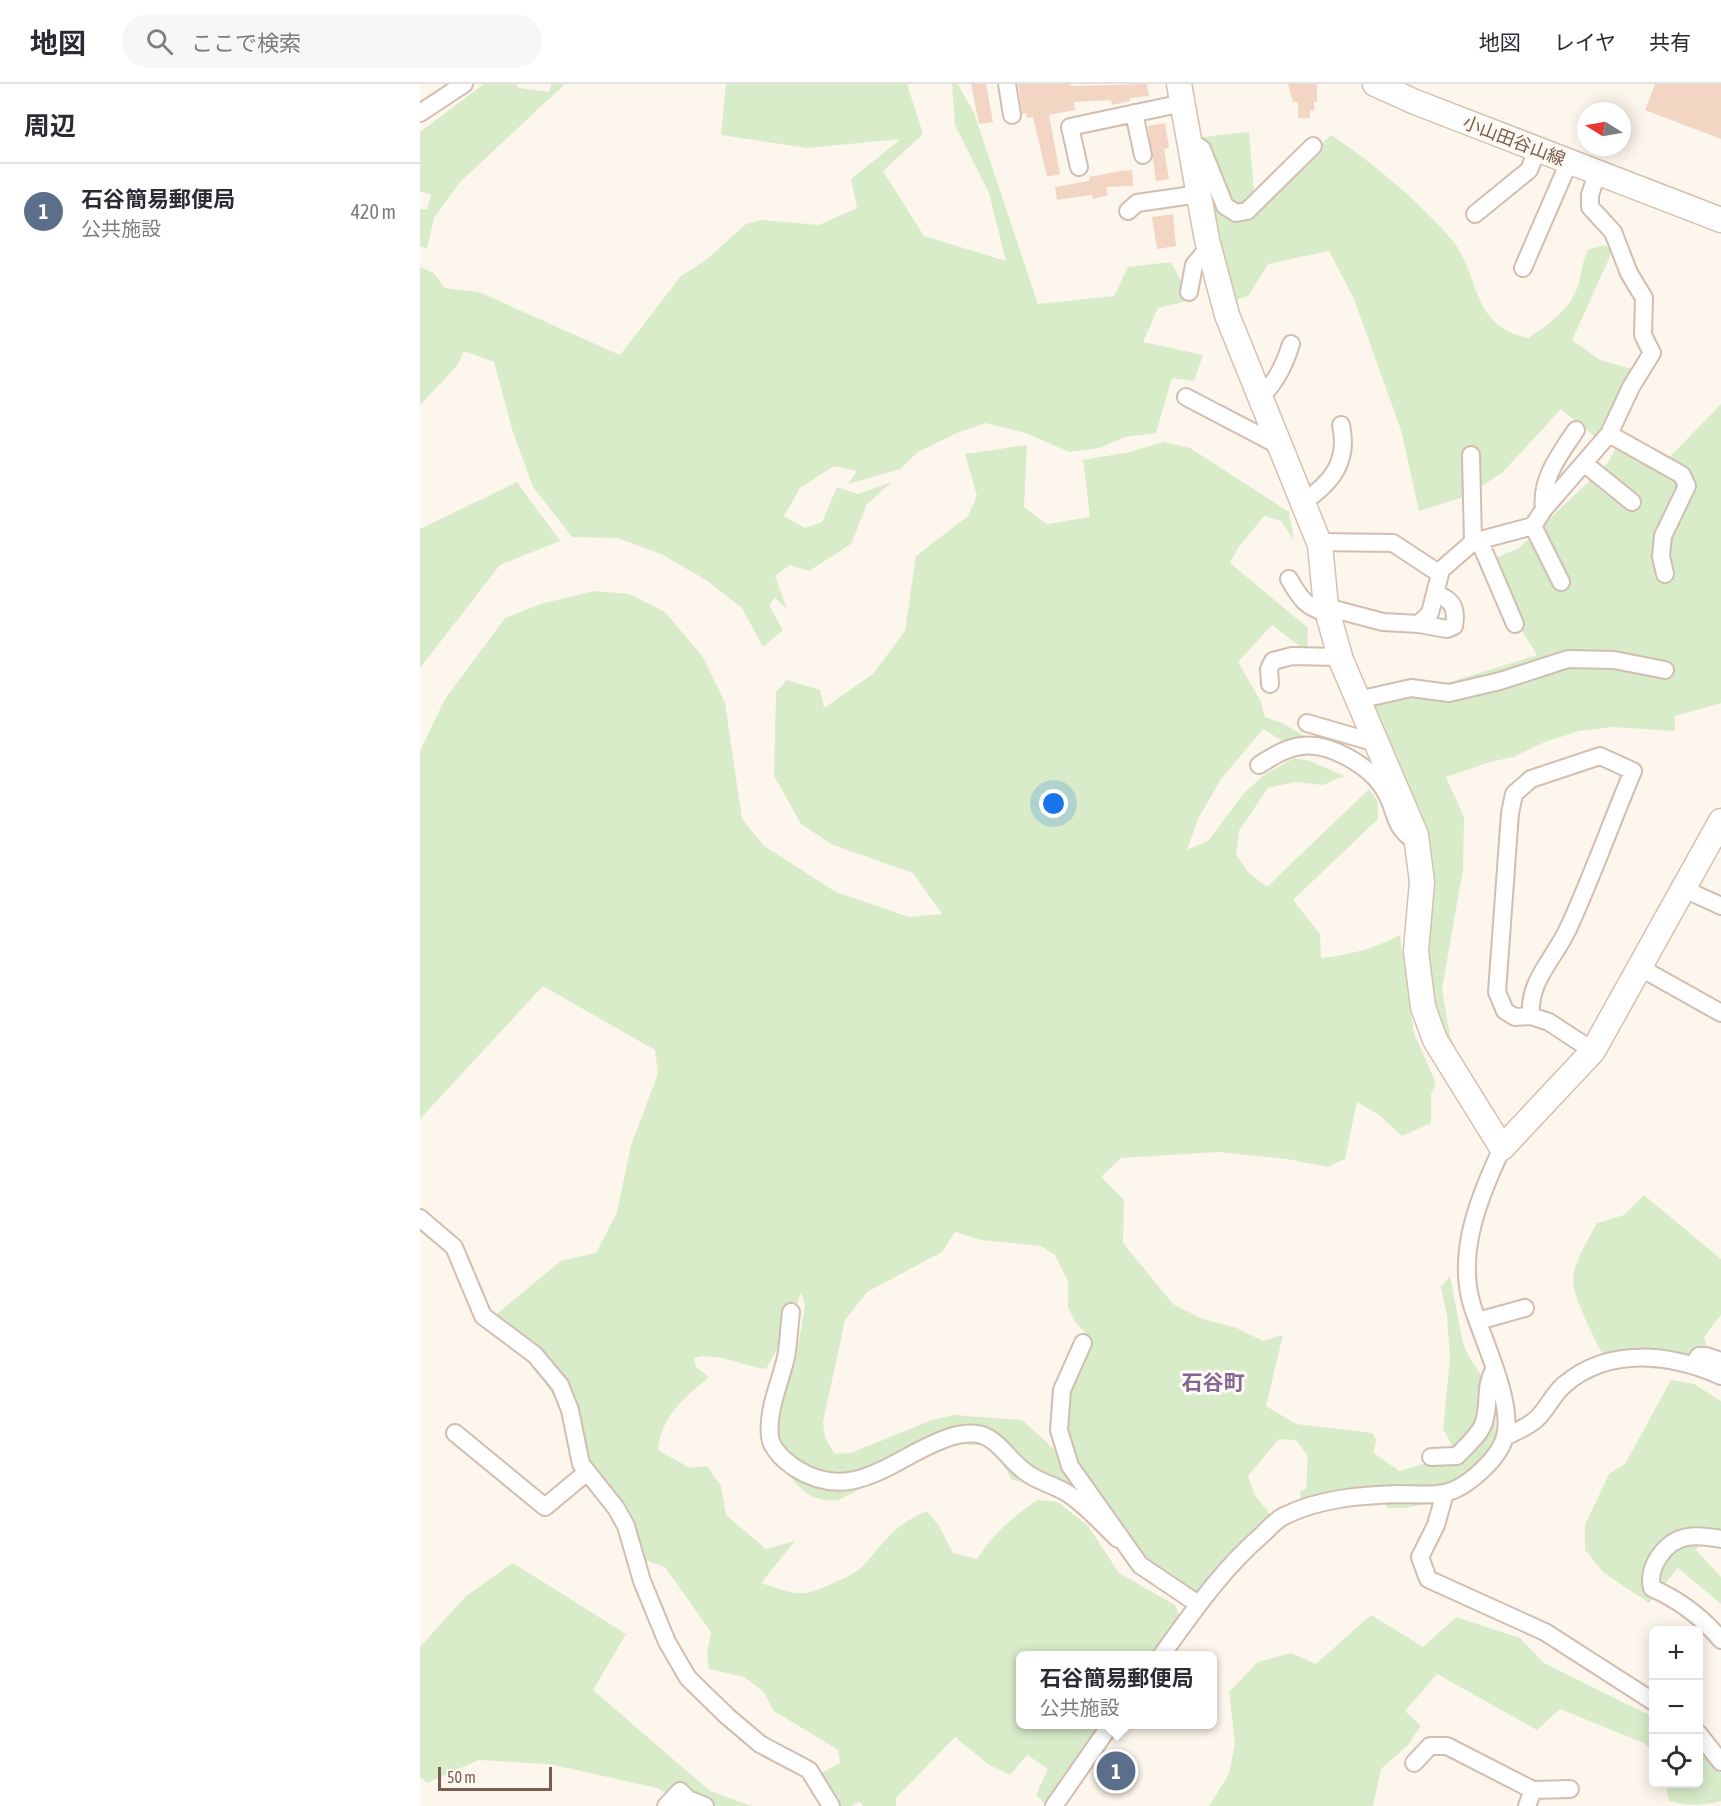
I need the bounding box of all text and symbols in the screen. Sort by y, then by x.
search box [122,14,542,68]
icon: search [143,25,176,58]
text: 地図 [30,27,86,59]
text: ここで検索 [191,30,301,56]
text: 地図 [1479,30,1521,54]
text: レイヤ [1554,30,1616,54]
text: 共有 [1649,30,1691,54]
north arrow [1577,102,1631,156]
text: 周辺 [24,111,76,141]
street label: 小山田谷山線 [1460,111,1568,170]
text: 石谷簡易郵便局 [81,186,235,212]
text: 1 [39,200,48,223]
text: 420 m [351,200,396,223]
text: 公共施設 [81,217,161,240]
your location [1039,789,1068,818]
district label: 石谷町 [1182,1370,1245,1394]
map controls [1649,1626,1703,1788]
button: + [1649,1626,1703,1680]
popup [1016,1651,1217,1729]
text: 石谷簡易郵便局 [1039,1665,1194,1691]
button: − [1649,1680,1703,1734]
text: 公共施設 [1039,1696,1119,1719]
button: locate [1649,1734,1703,1788]
pin: 1 [1096,1748,1136,1794]
scale bar [438,1764,552,1792]
text: 50 m [447,1768,476,1786]

